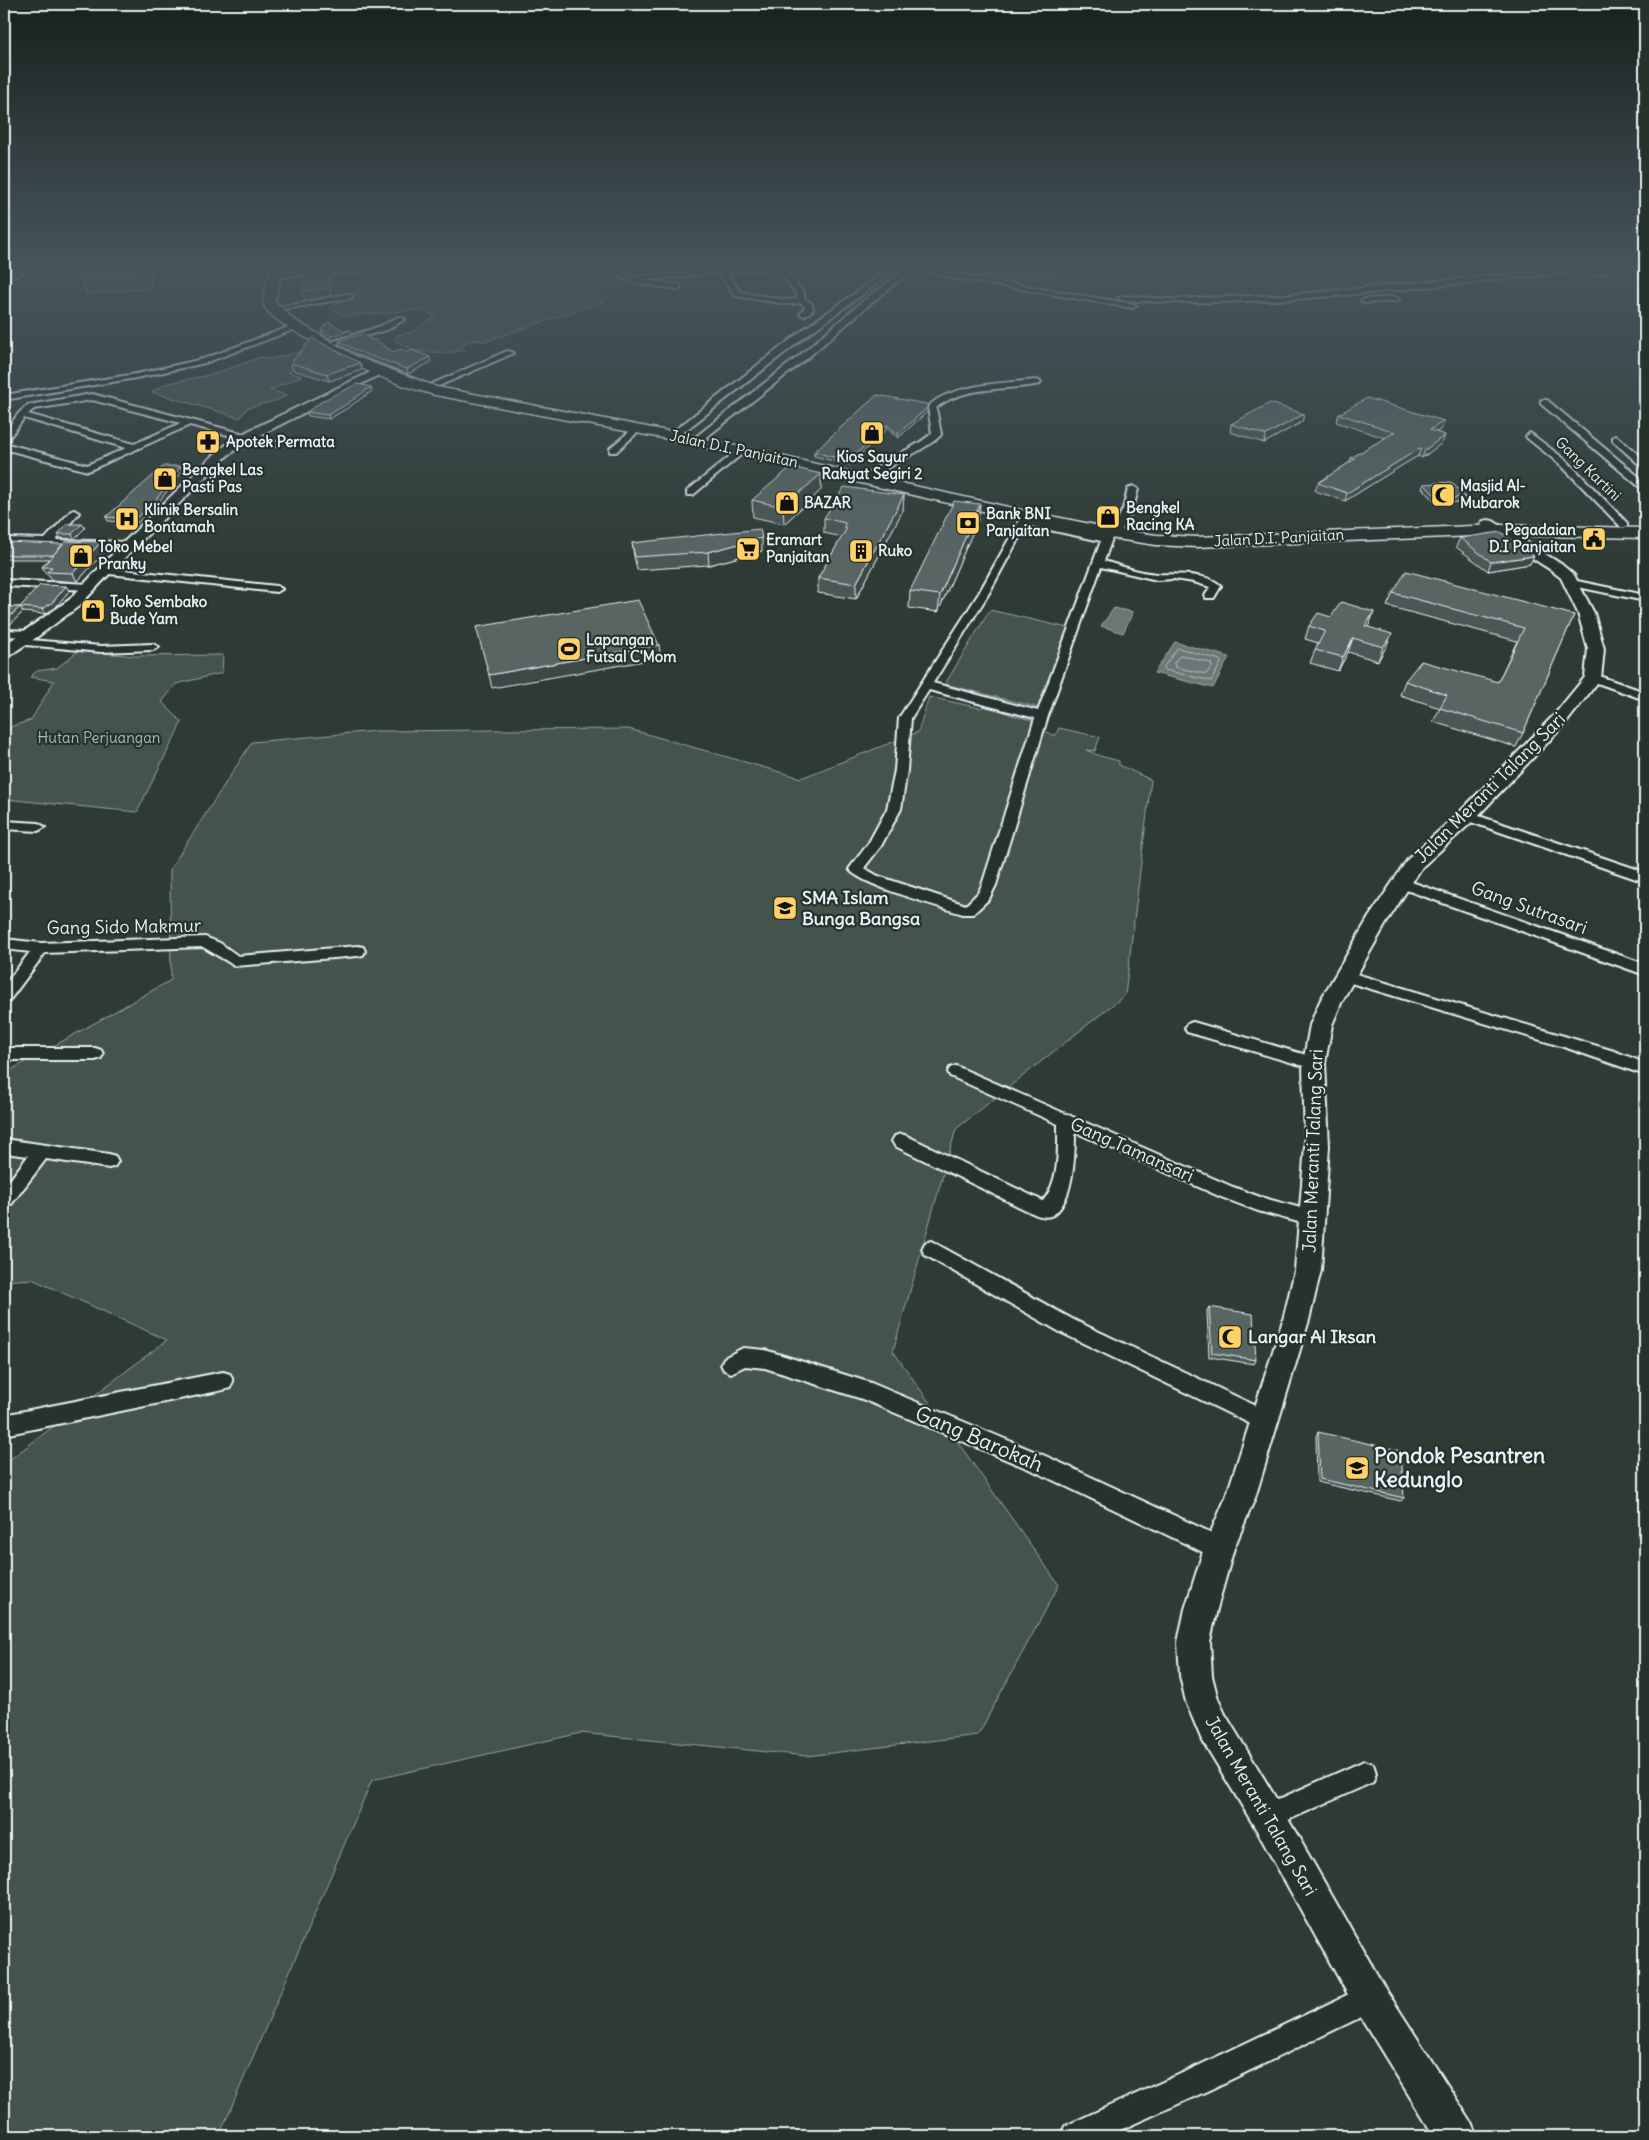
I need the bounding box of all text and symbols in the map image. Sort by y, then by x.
shop icon: Kios Sayur Rakyat Segiri 2 [859,420,885,446]
street label: Jalan D.I. Panjaitan [668,426,800,471]
pharmacy icon: Apotek Permata [195,429,221,455]
place label: Apotek Permata [226,432,335,452]
street label: Gang Kartini [1551,433,1625,505]
place label: Kios Sayur Rakyat Segiri 2 [822,447,922,484]
place label: Bengkel Las Pasti Pas [182,460,263,496]
shop icon: Bengkel Las Pasti Pas [152,466,178,492]
place label: Masjid Al- Mubarok [1460,476,1526,512]
mosque icon: Masjid Al- Mubarok [1430,482,1456,508]
shop icon: BAZAR [774,490,800,516]
place label: BAZAR [804,493,852,512]
place label: Bengkel Racing KA [1126,498,1195,535]
place label: Klinik Bersalin Bontamah [144,500,238,536]
place label: Bank BNI Panjaitan [986,504,1051,540]
shop icon: Bengkel Racing KA [1095,504,1121,530]
hospital icon: Klinik Bersalin Bontamah [114,506,140,532]
bank icon: Bank BNI Panjaitan [955,510,981,536]
place label: Pegadaian D.I Panjaitan [1489,520,1576,556]
street label: Jalan D.I. Panjaitan [1213,525,1345,550]
public building icon: Pegadaian D.I Panjaitan [1581,526,1607,552]
place label: Eramart Panjaitan [766,530,830,566]
supermarket icon: Eramart Panjaitan [735,536,761,562]
place label: Toko Mebel Pranky [98,537,173,574]
building icon: Ruko [848,538,874,564]
place label: Ruko [878,541,913,560]
shop icon: Toko Mebel Pranky [68,543,94,569]
place label: Toko Sembako Bude Yam [110,592,208,628]
shop icon: Toko Sembako Bude Yam [80,598,106,624]
place label: Lapangan Futsal C'Mom [586,630,676,666]
sports icon: Lapangan Futsal C'Mom [556,636,582,662]
street label: Jalan Meranti Talang Sari [1409,707,1570,868]
park label: Hutan Perjuangan [38,728,161,747]
street label: Gang Sutrasari [1468,876,1590,939]
place label: SMA Islam Bunga Bangsa [802,886,920,930]
school or university icon: SMA Islam Bunga Bangsa [772,895,798,921]
street label: Gang Sido Makmur [47,914,202,939]
street label: Jalan Meranti Talang Sari [1297,1049,1328,1253]
street label: Gang Tamansari [1067,1112,1198,1187]
mosque icon: Langar Al Iksan [1217,1324,1243,1350]
place label: Langar Al Iksan [1248,1325,1377,1348]
street label: Gang Barokah [911,1399,1047,1478]
place label: Pondok Pesantren Kedunglo [1374,1442,1545,1493]
school or university icon: Pondok Pesantren Kedunglo [1344,1455,1370,1481]
street label: Jalan Meranti Talang Sari [1201,1712,1322,1900]

